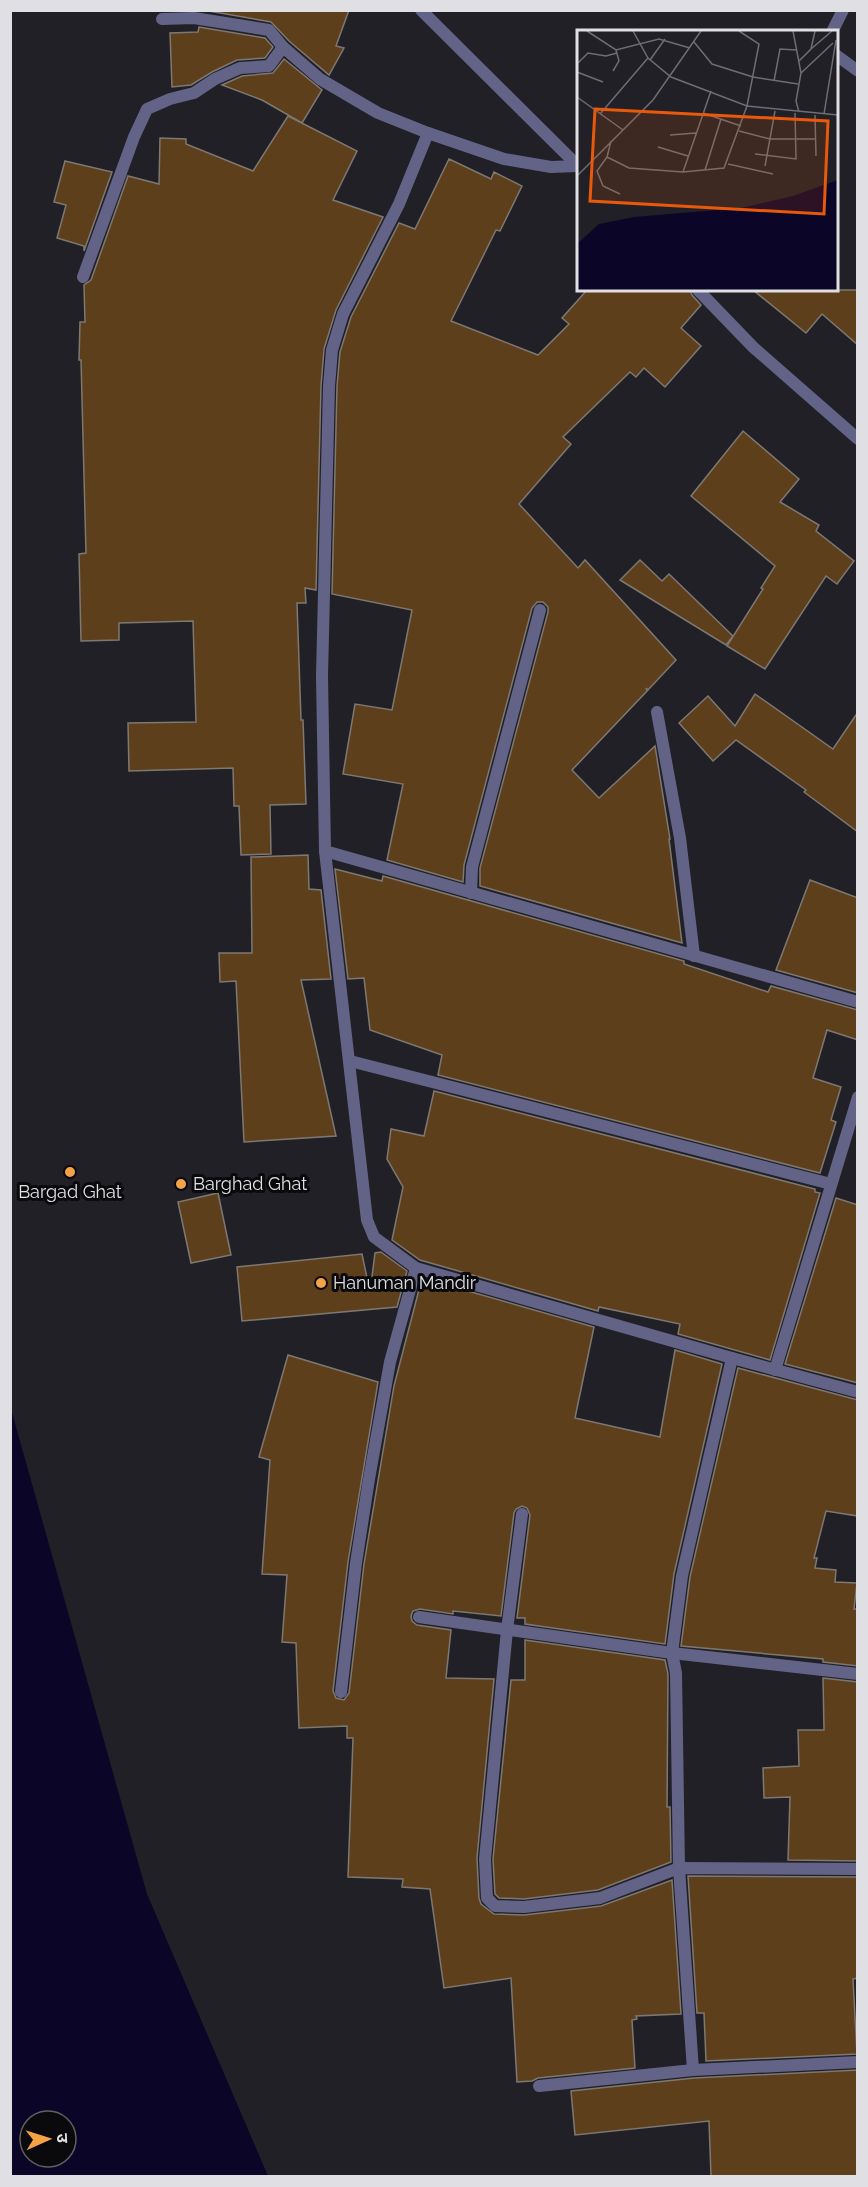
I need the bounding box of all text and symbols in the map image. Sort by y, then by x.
inset map [577,30,838,291]
marker: Bargad Ghat [63,1165,77,1179]
place label: Barghad Ghat [193,1173,307,1194]
marker: Barghad Ghat [174,1177,188,1191]
place label: Bargad Ghat [18,1181,122,1202]
place label: Hanuman Mandir [333,1272,477,1293]
marker: Hanuman Mandir [314,1276,328,1290]
north arrow [18,2109,78,2169]
text: उ [53,2133,72,2144]

